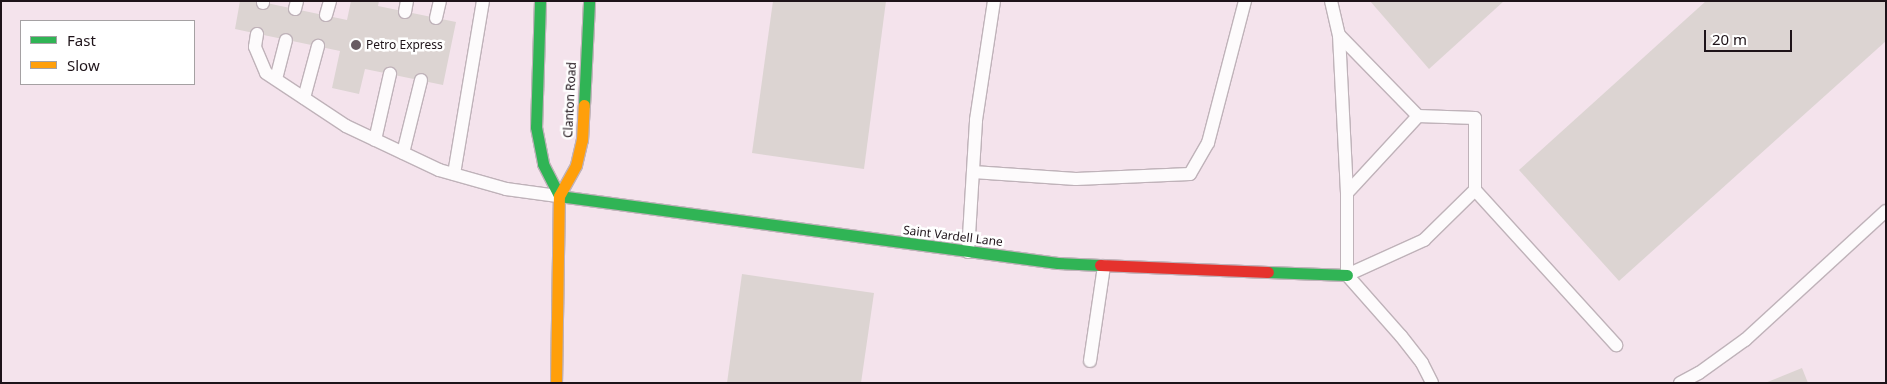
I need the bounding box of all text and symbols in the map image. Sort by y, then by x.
legend [20,20,195,85]
scale bar [1707,20,1794,52]
text: 20 m [1712,29,1747,49]
text: Fast [67,30,96,50]
place label: Petro Express [366,38,443,52]
marker: Petro Express [350,39,362,51]
text: Slow [67,55,100,75]
street label: Clanton Road [561,62,579,138]
street label: Saint Vardell Lane [902,223,1004,249]

